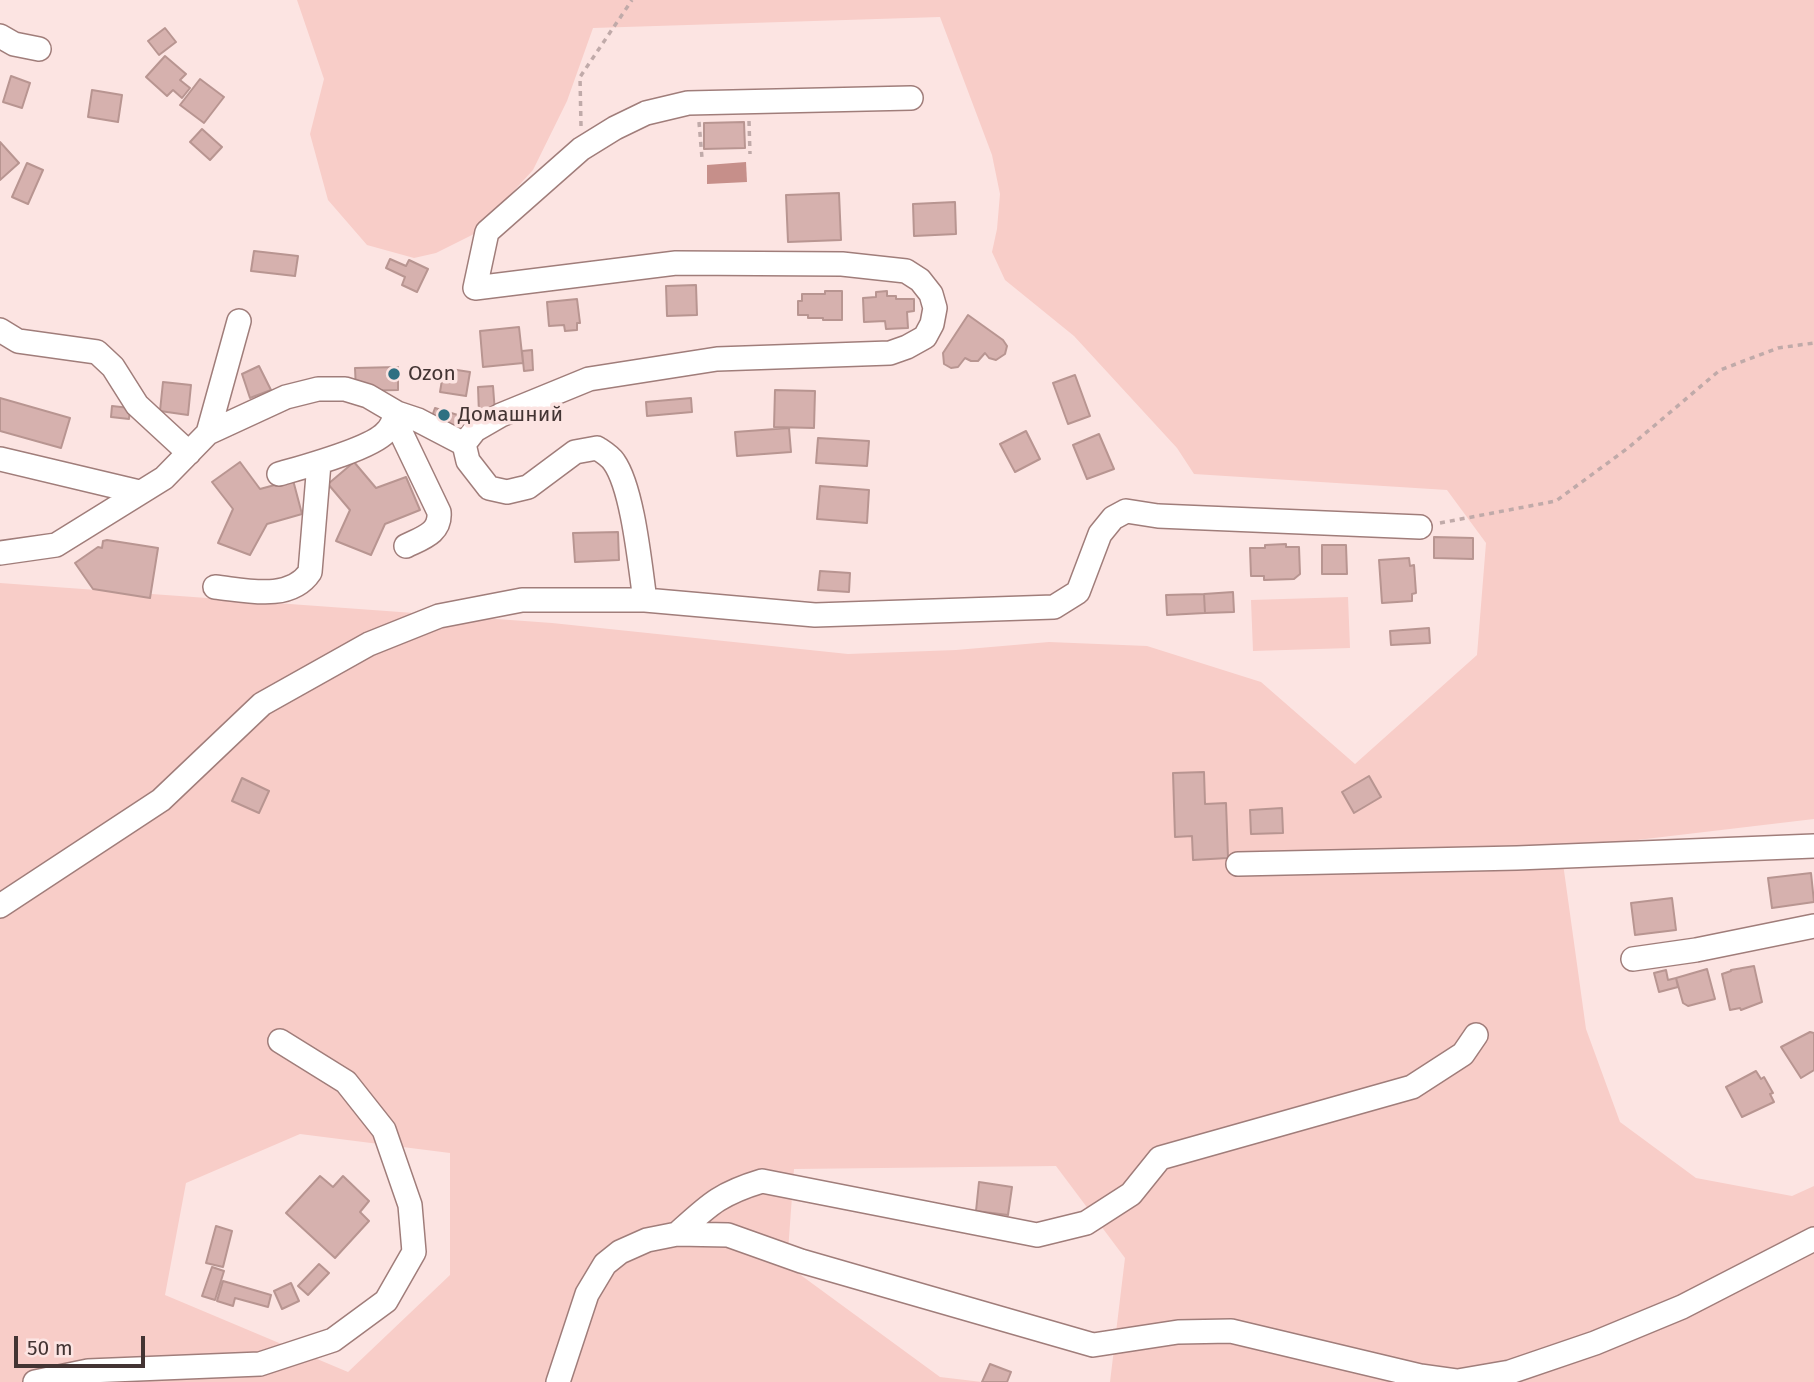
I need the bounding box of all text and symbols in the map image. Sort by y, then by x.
place label: Ozon [408,361,456,387]
marker: Ozon [386,366,402,382]
place label: Домашний [458,402,563,428]
marker: Домашний [436,407,452,423]
scale bar [18,1322,149,1366]
text: 50 m [27,1335,73,1361]

